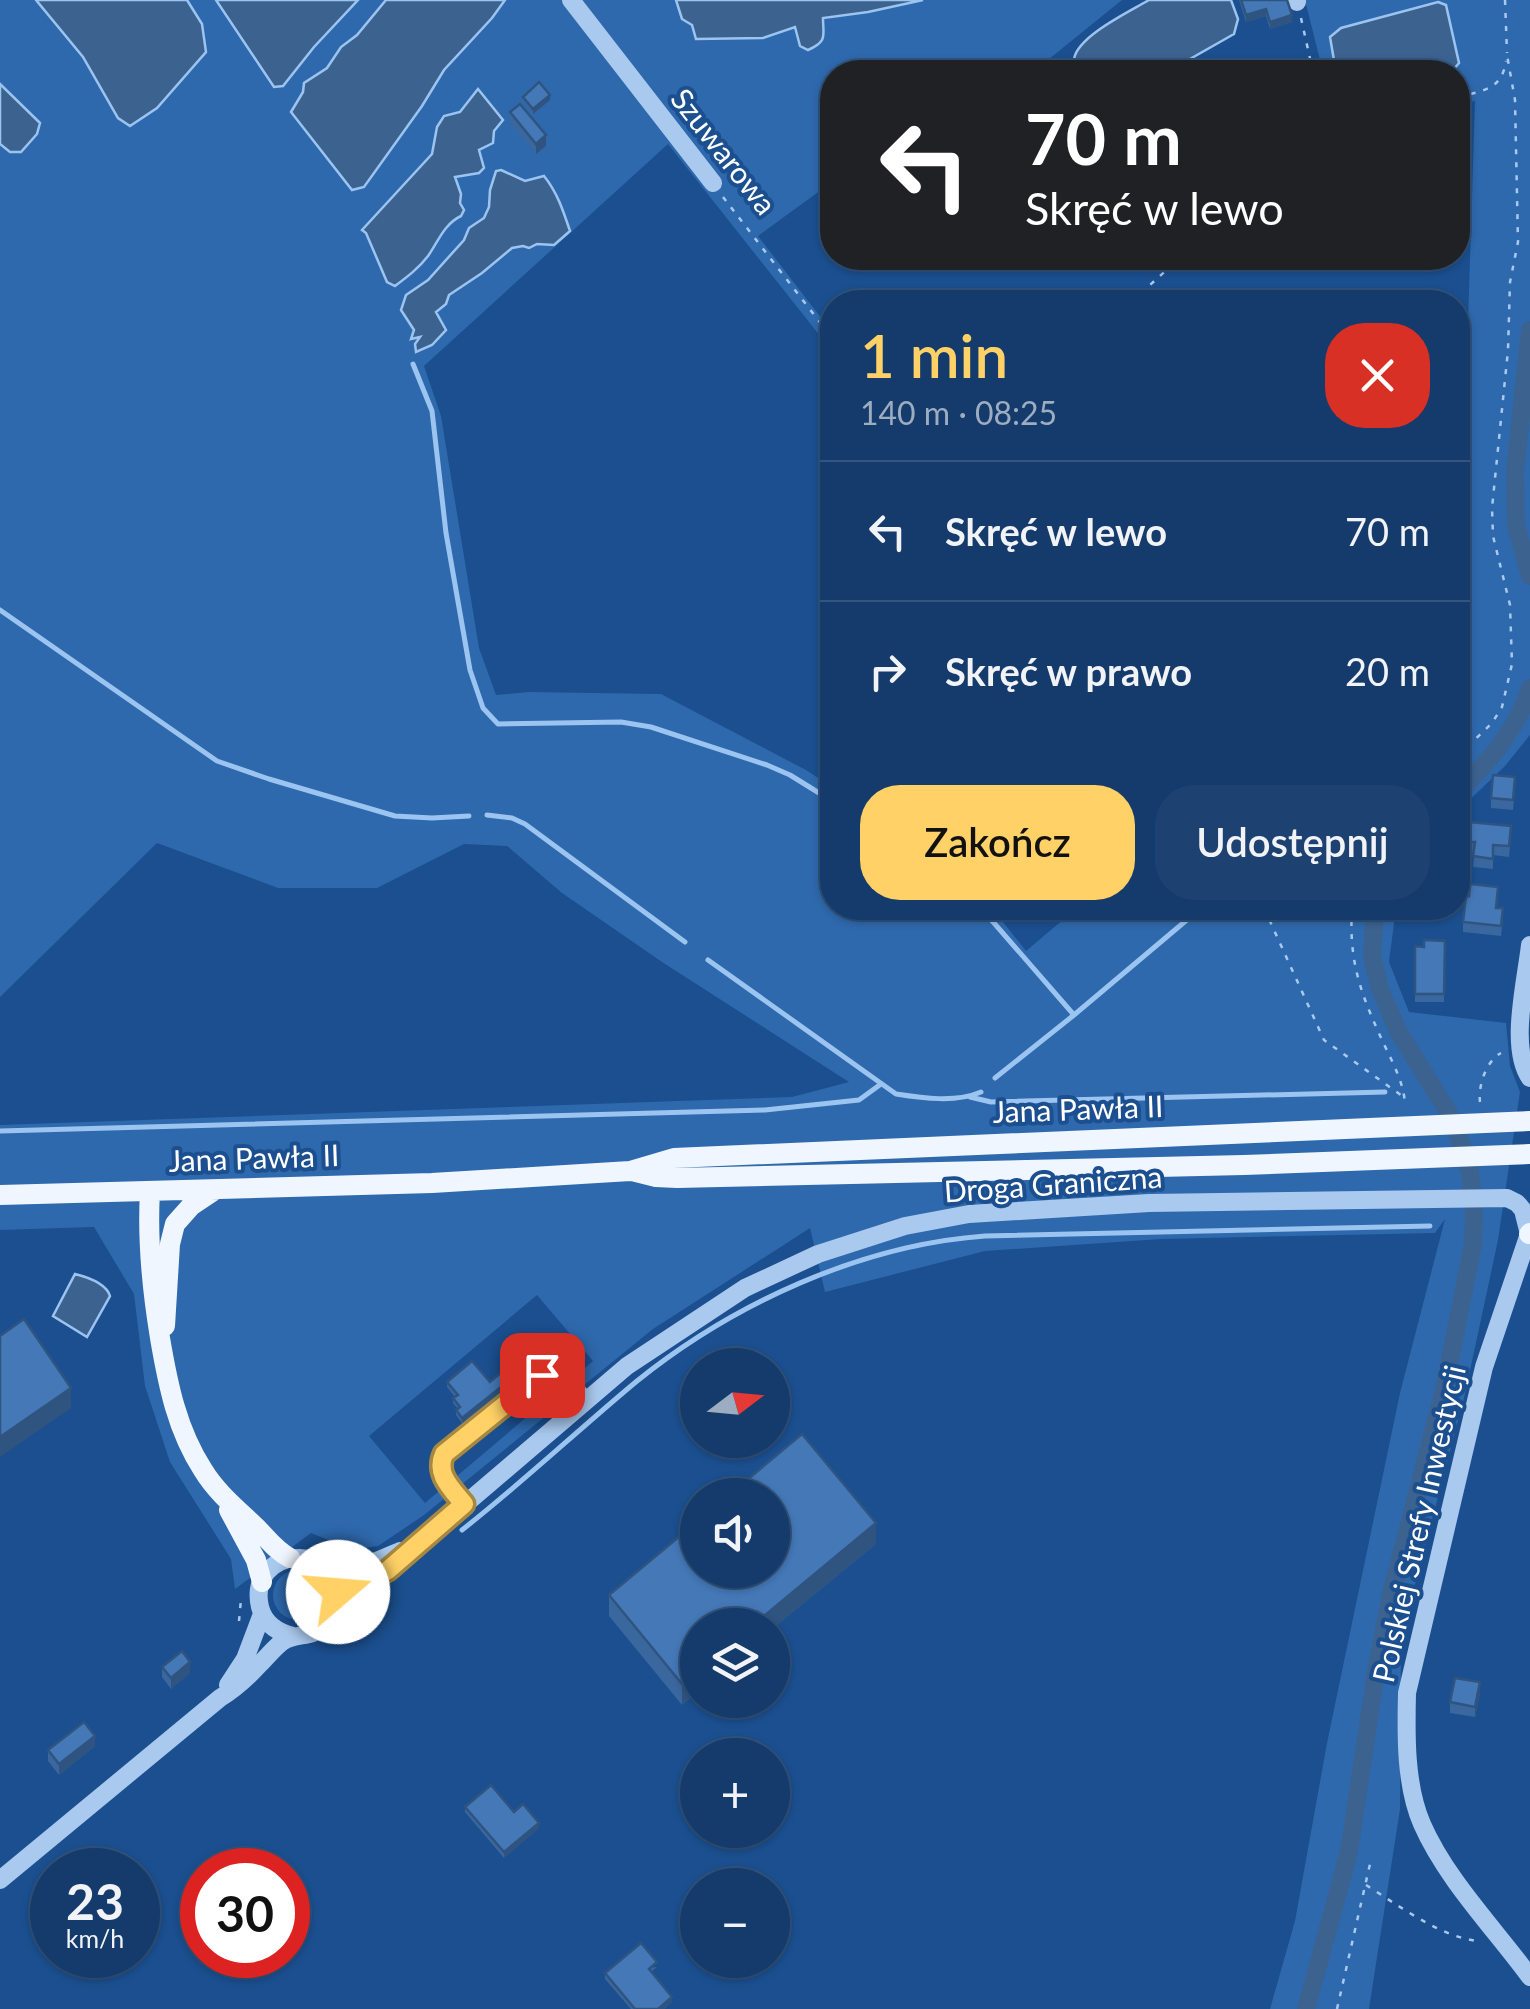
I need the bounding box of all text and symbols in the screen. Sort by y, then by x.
street label: Szuwarowa [664,81,785,221]
text: 70 m [1025,96,1182,180]
icon: left [860,100,990,230]
text: Skręć w lewo [1025,181,1284,235]
text: 1 min [860,319,1008,391]
button: close [1325,323,1430,428]
text: 140 m · 08:25 [860,393,1057,432]
icon: left [860,504,915,559]
text: Skręć w lewo [945,508,1167,554]
text: 70 m [1345,508,1430,554]
icon: right [860,644,915,699]
text: Skręć w prawo [945,648,1192,694]
text: 20 m [1345,648,1430,694]
button: Zakończ [860,785,1135,900]
button: Udostępnij [1155,785,1430,900]
street label: Jana Pawła II [992,1087,1164,1129]
street label: Jana Pawła II [168,1136,340,1178]
street label: Droga Graniczna [943,1157,1163,1209]
pin [500,1333,585,1418]
icon: arrive [515,1348,570,1403]
north arrow [680,1348,790,1458]
map controls [680,1348,790,1978]
street label: Polskiej Strefy Inwestycji [1364,1362,1472,1686]
button: sound [680,1478,790,1588]
position arrow [286,1540,390,1644]
button: layers [680,1608,790,1718]
button: + [680,1738,790,1848]
speed limit sign: 30 [180,1848,310,1978]
button: − [680,1868,790,1978]
text: 23 [66,1871,124,1931]
text: km/h [66,1923,124,1953]

